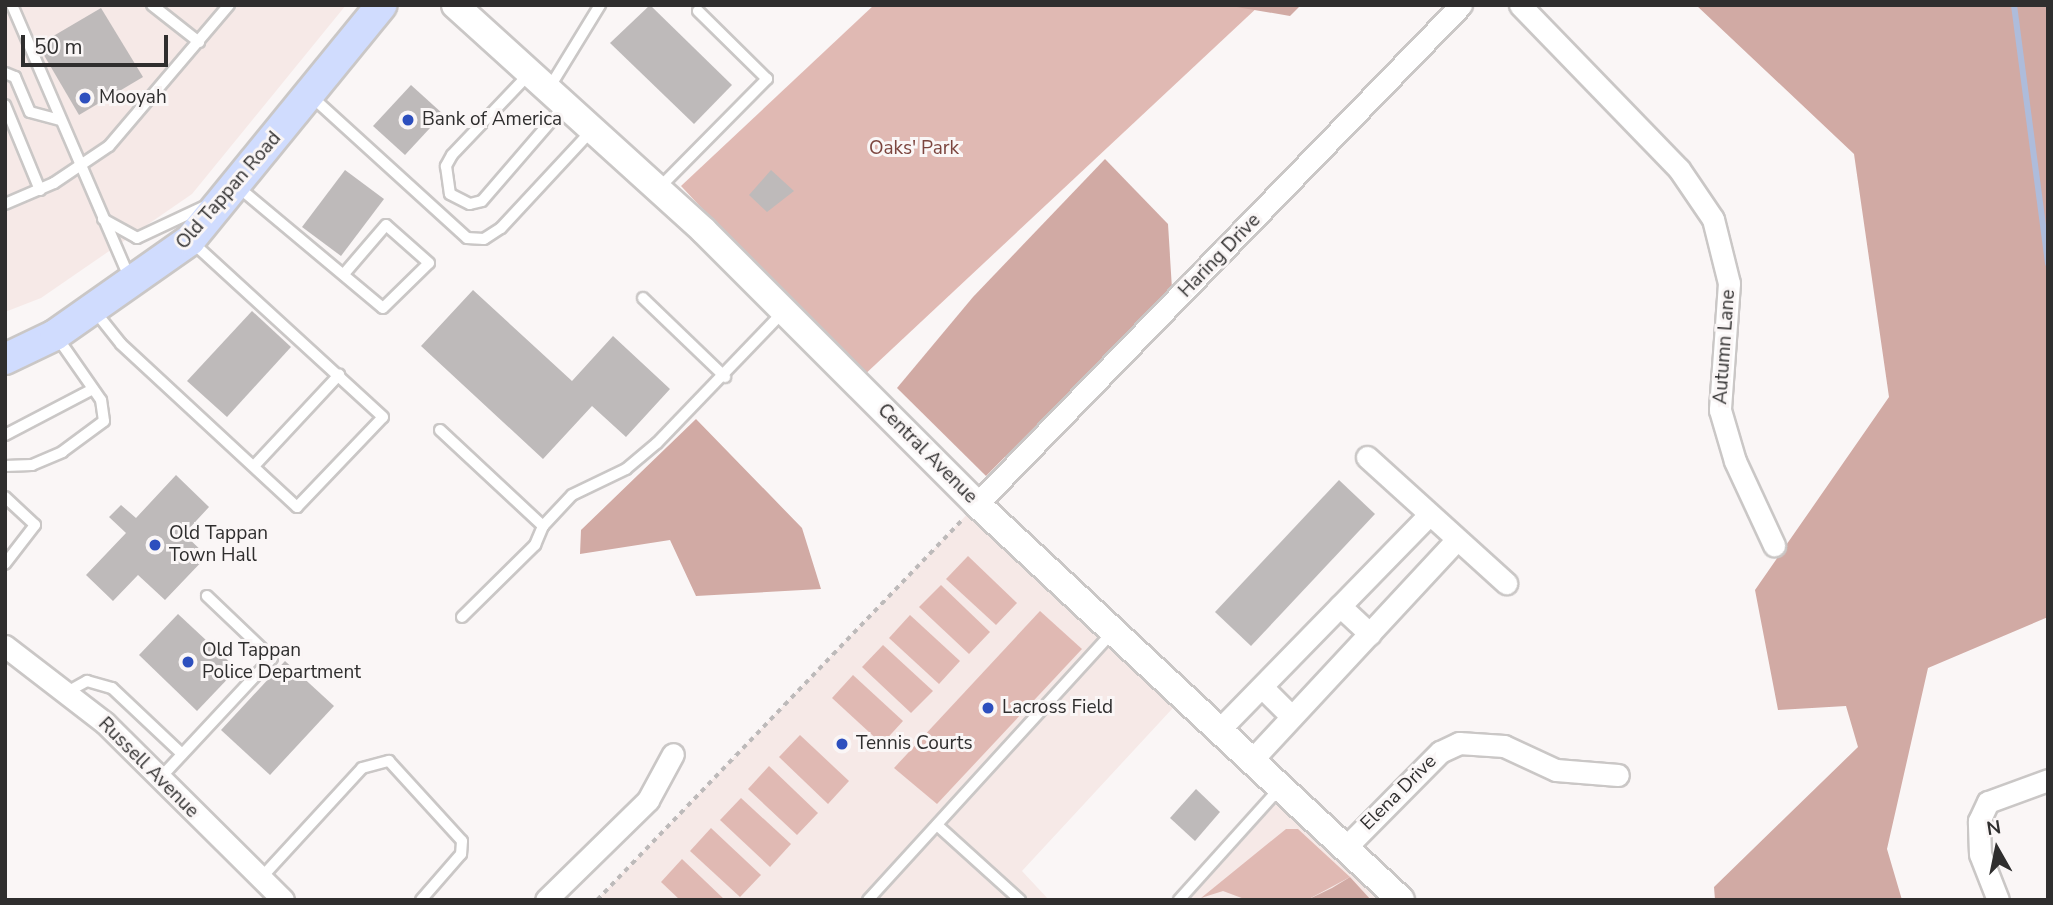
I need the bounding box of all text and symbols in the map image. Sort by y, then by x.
scale bar [24,21,172,65]
text: 50 m [34,33,83,61]
place label: Mooyah [99,87,167,109]
marker: Mooyah [77,90,93,106]
place label: Bank of America [422,109,562,131]
marker: Bank of America [400,112,416,128]
street label: Old Tappan Road [172,128,286,254]
park label: Oaks' Park [869,138,959,160]
street label: Haring Drive [1174,209,1266,303]
street label: Autumn Lane [1710,289,1740,405]
street label: Central Avenue [872,399,982,509]
place label: Old Tappan Town Hall [169,523,268,567]
marker: Old Tappan Town Hall [147,537,163,553]
place label: Old Tappan Police Department [202,640,361,684]
marker: Old Tappan Police Department [180,654,196,670]
place label: Lacross Field [1002,697,1113,719]
marker: Lacross Field [980,700,996,716]
street label: Russell Avenue [93,713,203,823]
place label: Tennis Courts [856,733,973,755]
marker: Tennis Courts [834,736,850,752]
street label: Elena Drive [1356,750,1442,836]
north arrow [1962,814,2032,884]
text: N [1985,814,2003,842]

